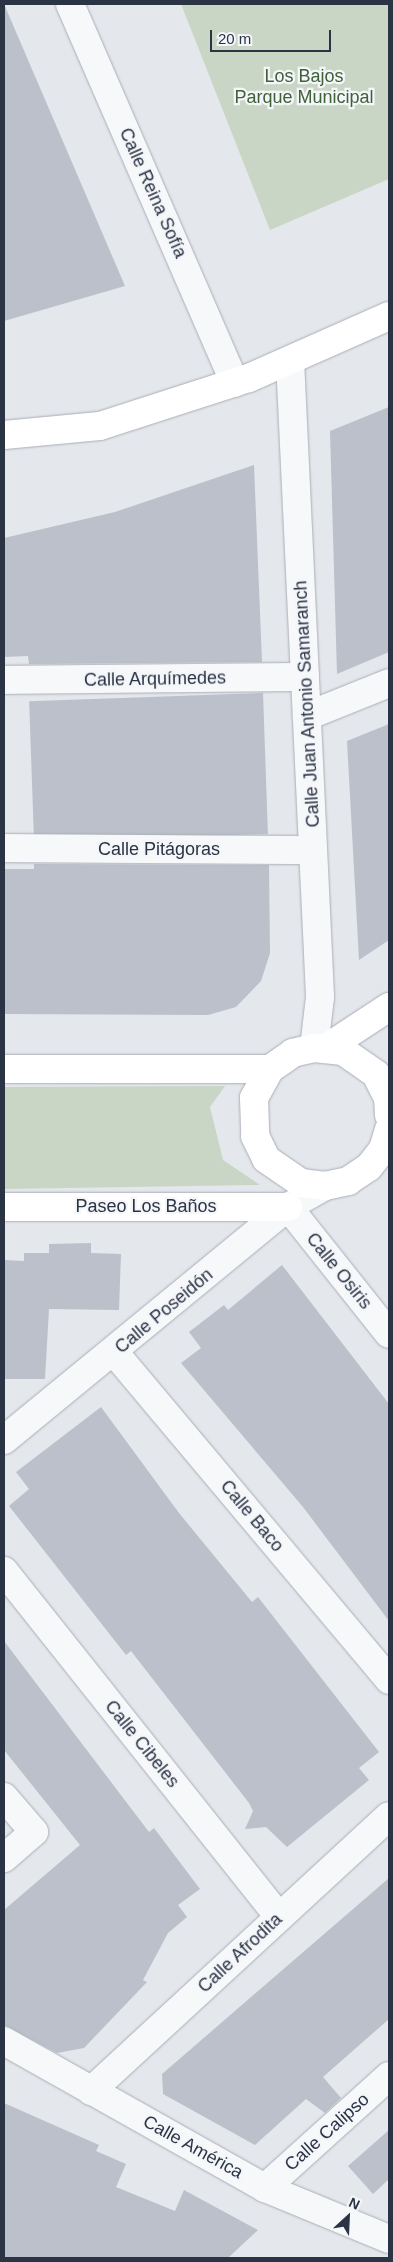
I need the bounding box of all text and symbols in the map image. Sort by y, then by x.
scale bar [213,20,334,52]
text: 20 m [218,30,251,47]
park label: Los Bajos Parque Municipal [234,66,374,108]
street label: Calle Reina Sofía [115,125,191,261]
street label: Calle Juan Antonio Samaranch [290,580,324,828]
street label: Calle Arquímedes [83,667,227,691]
street label: Calle Pitágoras [98,838,220,860]
street label: Paseo Los Baños [75,1195,217,1217]
street label: Calle Osiris [302,1228,376,1314]
street label: Calle Poseidón [111,1264,217,1358]
street label: Calle Baco [216,1476,288,1556]
street label: Calle Cibeles [100,1696,184,1792]
street label: Calle Afrodita [193,1908,287,1998]
street label: Calle Calipso [280,2088,374,2176]
street label: Calle América [139,2110,247,2184]
north arrow [323,2192,373,2242]
text: N [346,2194,362,2213]

